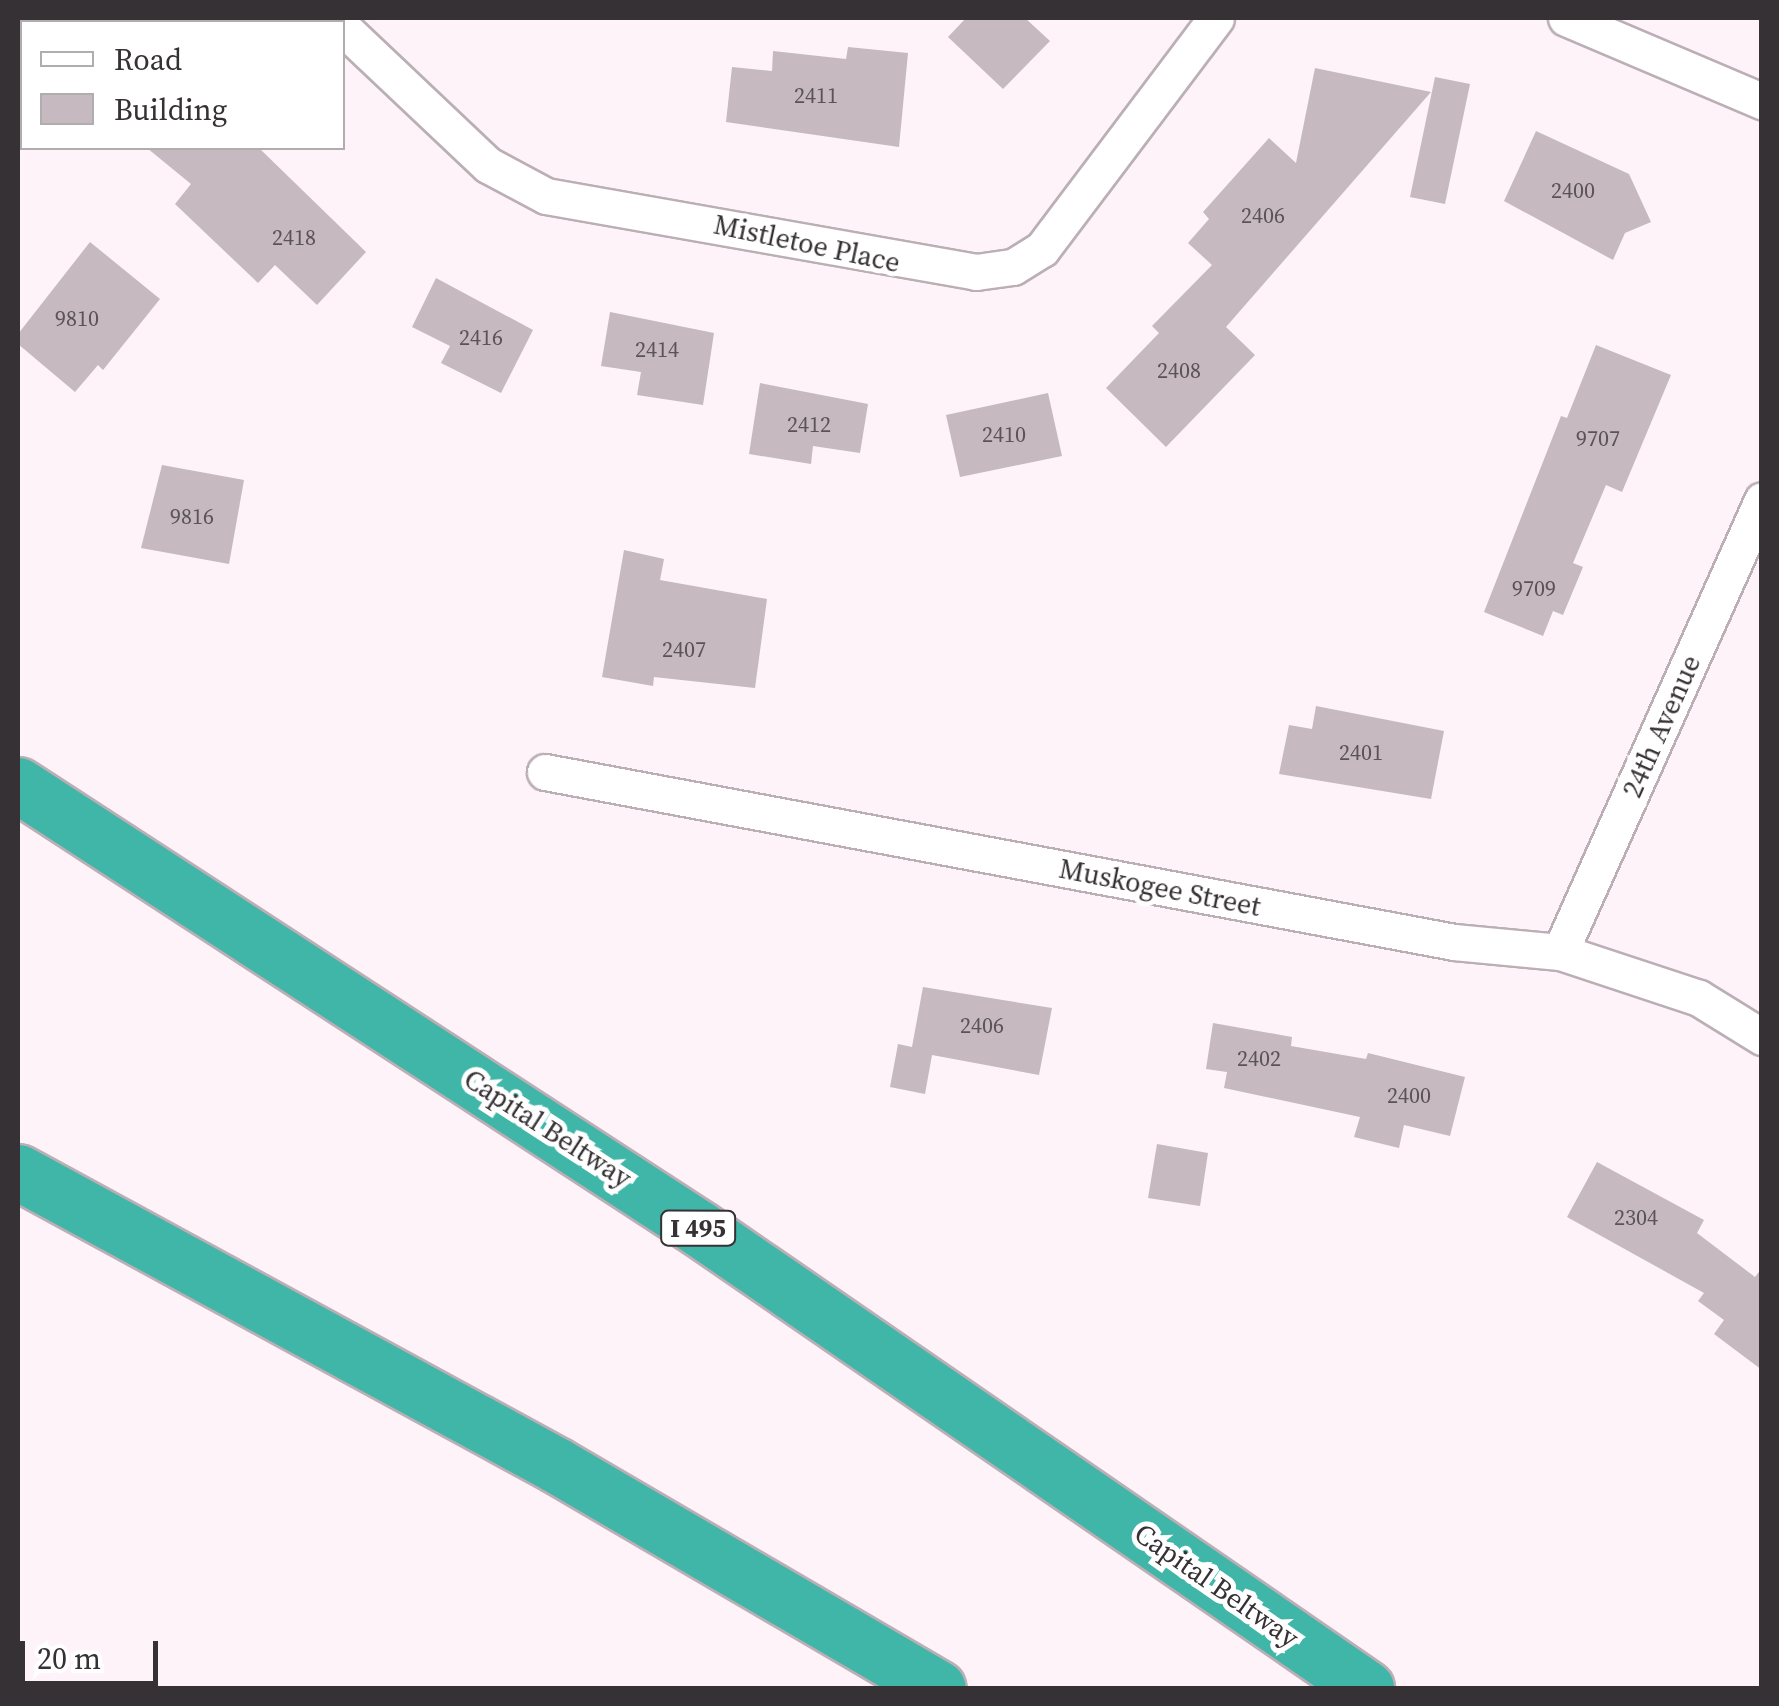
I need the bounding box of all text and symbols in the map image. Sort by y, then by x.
legend [20,20,345,150]
text: Road [114,39,182,80]
house number: 2411 [794,83,838,109]
text: Building [114,89,227,130]
house number: 2400 [1551,178,1595,204]
house number: 2406 [1241,203,1285,229]
street label: Mistletoe Place [711,207,903,279]
house number: 2418 [272,225,316,251]
house number: 9810 [55,306,99,332]
house number: 2416 [459,325,503,351]
house number: 2414 [635,337,679,363]
house number: 2408 [1157,358,1201,384]
house number: 2412 [787,412,831,438]
house number: 2410 [982,422,1026,448]
house number: 9707 [1576,426,1620,452]
house number: 9816 [170,504,214,530]
house number: 9709 [1512,576,1556,602]
house number: 2407 [662,637,706,663]
street label: 24th Avenue [1615,650,1707,802]
house number: 2401 [1339,740,1383,766]
street label: Muskogee Street [1056,851,1264,923]
house number: 2406 [960,1013,1004,1039]
house number: 2402 [1237,1046,1281,1072]
street label: Capital Beltway [458,1061,638,1195]
house number: 2400 [1387,1083,1431,1109]
house number: 2304 [1614,1205,1658,1231]
road number: I 495 [658,1208,738,1248]
street label: Capital Beltway [1128,1516,1306,1654]
scale bar [25,1621,162,1683]
text: 20 m [37,1638,101,1679]

